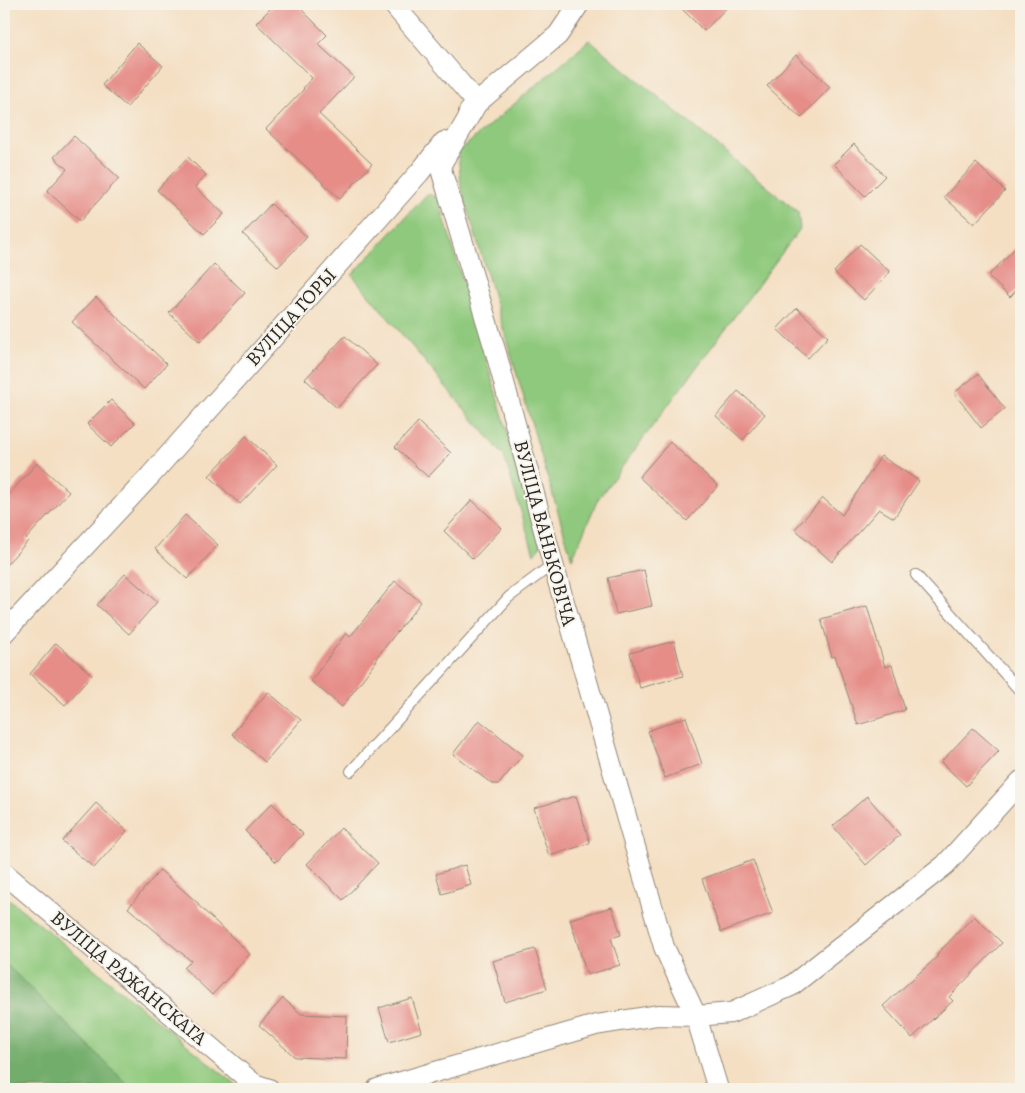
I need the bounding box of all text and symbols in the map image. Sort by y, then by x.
street label: ВУЛІЦА ГОРЫ [240,262,342,372]
street label: ВУЛІЦА ВАНЬКОВІЧА [507,437,583,629]
street label: ВУЛІЦА РАЖАНСКАГА [45,905,213,1052]

